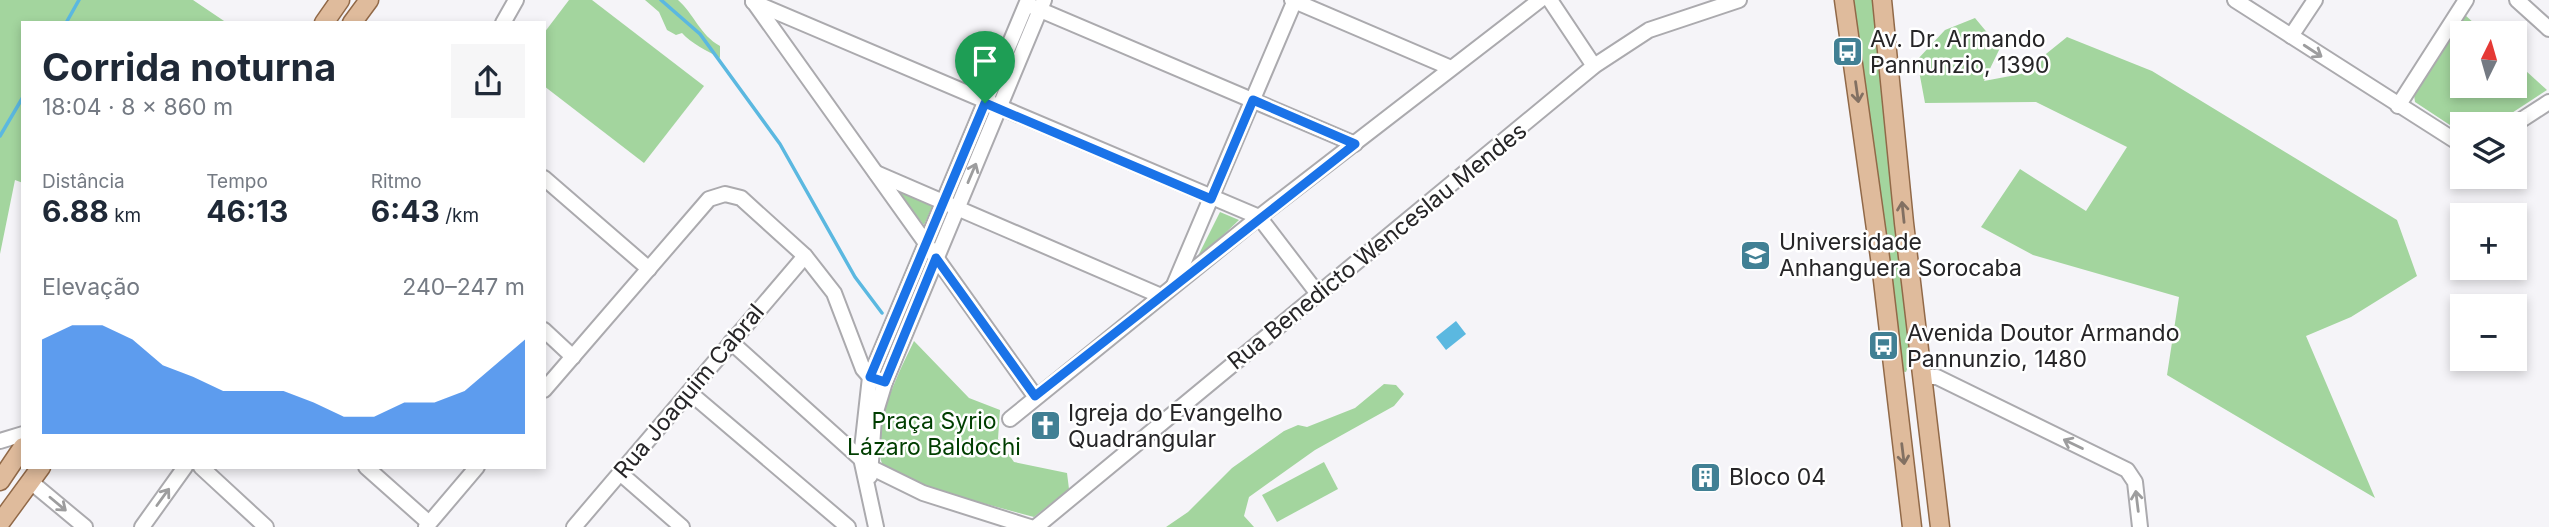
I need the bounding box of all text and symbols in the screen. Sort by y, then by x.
north arrow [2450,21,2527,98]
map controls [2450,21,2527,371]
place label: Av. Dr. Armando Pannunzio, 1390 [1870,25,2049,79]
pin [955,31,1015,103]
bus stop icon: Av. Dr. Armando Pannunzio, 1390 [1830,35,1864,69]
icon: arrive [966,42,1004,80]
one-way arrow [2303,43,2322,58]
text: Corrida noturna [42,44,336,90]
button: share [451,44,525,118]
one-way arrow [1850,80,1863,103]
text: 18:04 · 8 × 860 m [42,93,233,121]
button: layers [2450,112,2527,189]
street label: Rua Benedicto Wenceslau Mendes [1222,117,1532,375]
one-way arrow [966,162,979,184]
text: Distância [42,170,125,193]
text: Tempo [206,170,268,193]
text: Ritmo [371,170,422,193]
text: 6.88 [42,193,109,229]
text: 46:13 [206,193,288,229]
text: 6:43 [371,193,440,229]
one-way arrow [1896,201,1909,224]
button: + [2450,203,2527,280]
text: km [109,204,141,227]
text: /km [440,204,479,227]
place label: Universidade Anhanguera Sorocaba [1779,228,2022,282]
school or university icon: Universidade Anhanguera Sorocaba [1739,238,1773,272]
text: Elevação [42,273,140,301]
text: 240–247 m [402,273,525,301]
button: − [2450,294,2527,371]
street label: Rua Joaquim Cabral [608,298,770,484]
place label: Avenida Doutor Armando Pannunzio, 1480 [1907,319,2179,373]
bus stop icon: Avenida Doutor Armando Pannunzio, 1480 [1867,329,1901,363]
place label: Igreja do Evangelho Quadrangular [1068,399,1283,453]
park label: Praça Syrio Lázaro Baldochi [847,407,1021,461]
church icon: Igreja do Evangelho Quadrangular [1028,409,1062,443]
one-way arrow [2063,436,2084,450]
one-way arrow [1896,442,1909,464]
building icon: Bloco 04 [1689,460,1723,494]
place label: Bloco 04 [1729,463,1826,491]
one-way arrow [156,488,171,507]
one-way arrow [2131,491,2144,513]
one-way arrow [49,496,67,512]

